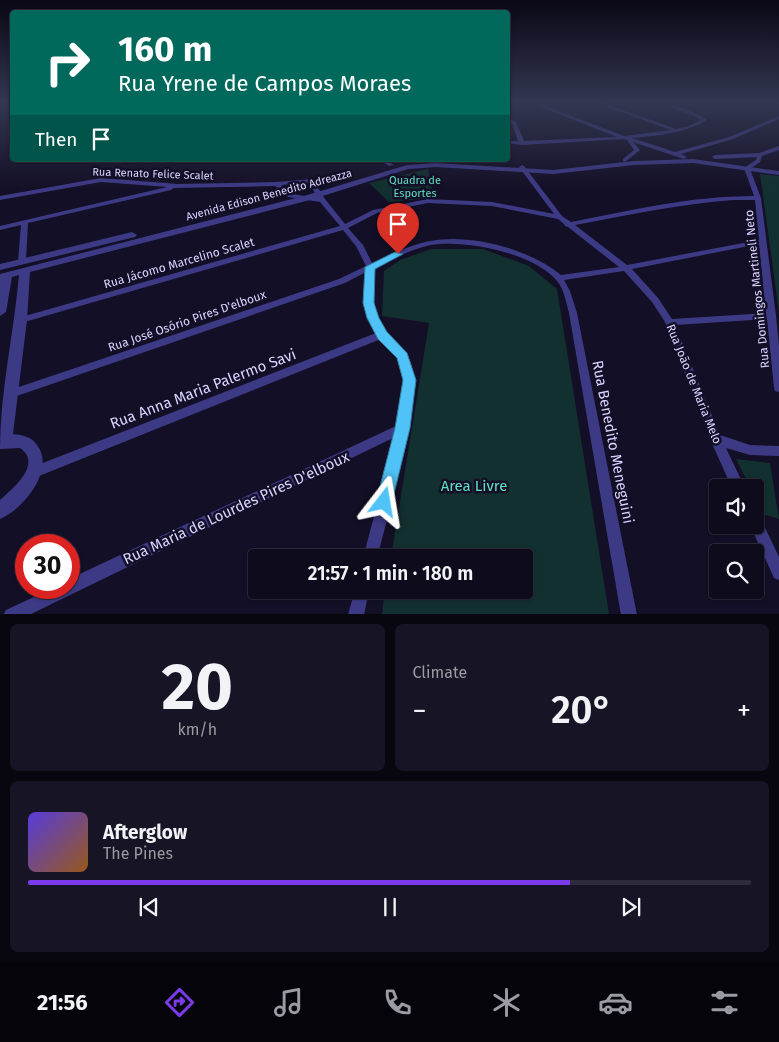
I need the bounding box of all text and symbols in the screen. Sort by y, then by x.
text: 160 m [118,28,212,70]
icon: right [35,30,100,95]
text: Rua Yrene de Campos Moraes [118,70,411,97]
icon: arrive [87,125,115,153]
text: Then [35,128,77,151]
street label: Rua Renato Felice Scalet [92,165,214,183]
street label: Avenida Edison Benedito Adreazza [185,167,353,223]
park label: Quadra de Esportes [389,174,441,200]
pin [377,203,419,254]
street label: Rua Domingos Martineli Neto [742,209,772,369]
icon: arrive [384,210,412,238]
street label: Rua Jácomo Marcelino Scalet [102,235,257,291]
street label: Rua José Osório Pires D'elboux [106,287,268,355]
street label: Rua João de Maria Melo [664,322,724,446]
street label: Rua Anna Maria Palermo Savi [107,345,299,433]
street label: Rua Benedito Meneguini [588,359,638,525]
street label: Rua Maria de Lourdes Pires D'elboux [120,447,353,568]
position arrow [357,475,409,527]
park label: Area Livre [441,477,507,495]
map controls [709,479,764,599]
button: sound [709,479,764,534]
speed limit sign: 30 [15,534,80,599]
button: search [709,544,764,599]
text: 21:57 · 1 min · 180 m [308,562,473,585]
text: 20 [161,648,233,726]
text: Climate [413,663,467,682]
text: 20° [551,687,612,733]
text: − [413,694,427,727]
text: + [737,694,751,727]
text: km/h [177,720,217,739]
text: Afterglow [103,821,187,844]
text: The Pines [103,844,173,863]
icon: previous [135,893,163,921]
icon: pause [376,893,404,921]
icon: next [617,893,645,921]
icon: directions [162,985,197,1020]
icon: music [271,985,306,1020]
icon: phone [380,985,415,1020]
icon: climate [489,985,524,1020]
icon: car [598,985,633,1020]
icon: filters [707,985,742,1020]
text: 21:56 [37,989,88,1016]

